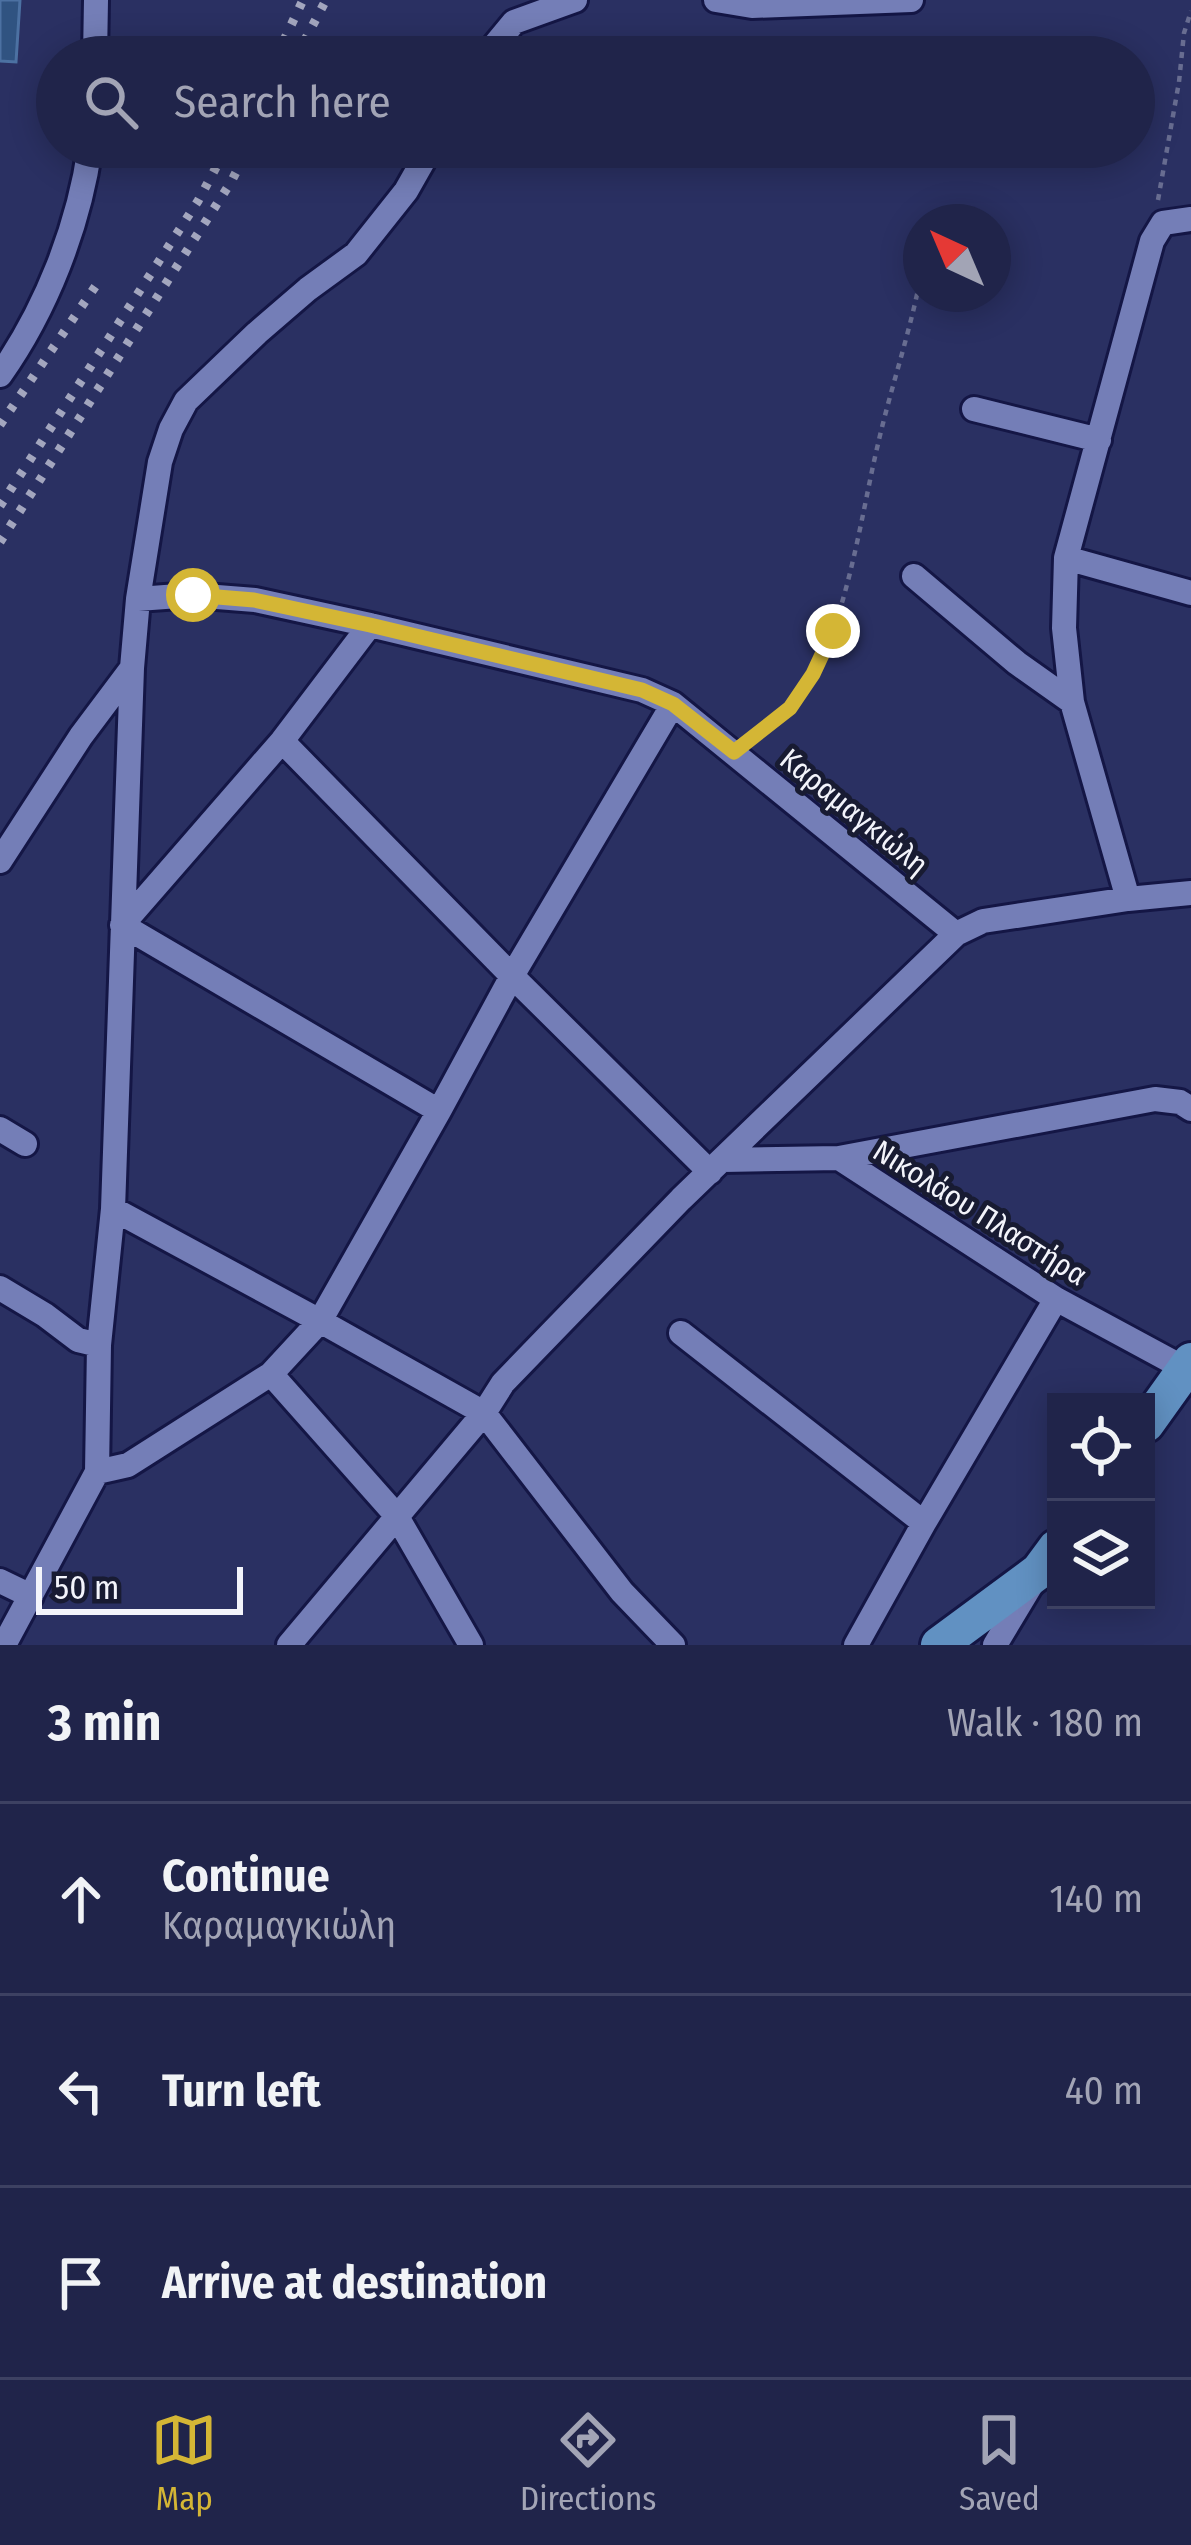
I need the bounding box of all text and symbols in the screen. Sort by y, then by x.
search box [36,36,1155,168]
icon: search [78,69,144,135]
text: Search here [174,75,391,129]
north arrow [903,204,1011,312]
route start [166,568,220,622]
route end [806,604,860,658]
street label: Καραμαγκιώλη [773,741,935,883]
street label: Νικολάου Πλαστήρα [866,1133,1094,1293]
map controls [1047,1393,1155,1609]
button: locate [1047,1393,1155,1501]
button: layers [1047,1501,1155,1609]
scale bar [36,1561,243,1614]
text: 50 m [54,1568,119,1608]
text: 3 min [48,1692,162,1754]
text: Walk · 180 m [947,1700,1143,1746]
text: Continue [162,1849,330,1903]
icon: ahead [48,1866,114,1932]
text: 140 m [1049,1876,1143,1922]
text: Καραμαγκιώλη [162,1903,396,1949]
icon: left [48,2058,114,2124]
text: Turn left [162,2064,321,2118]
text: 40 m [1065,2068,1143,2114]
icon: arrive [48,2250,114,2316]
text: Arrive at destination [162,2256,547,2310]
tab: Map [151,2407,217,2519]
tab: Directions [520,2407,656,2519]
tab: Saved [959,2407,1040,2519]

